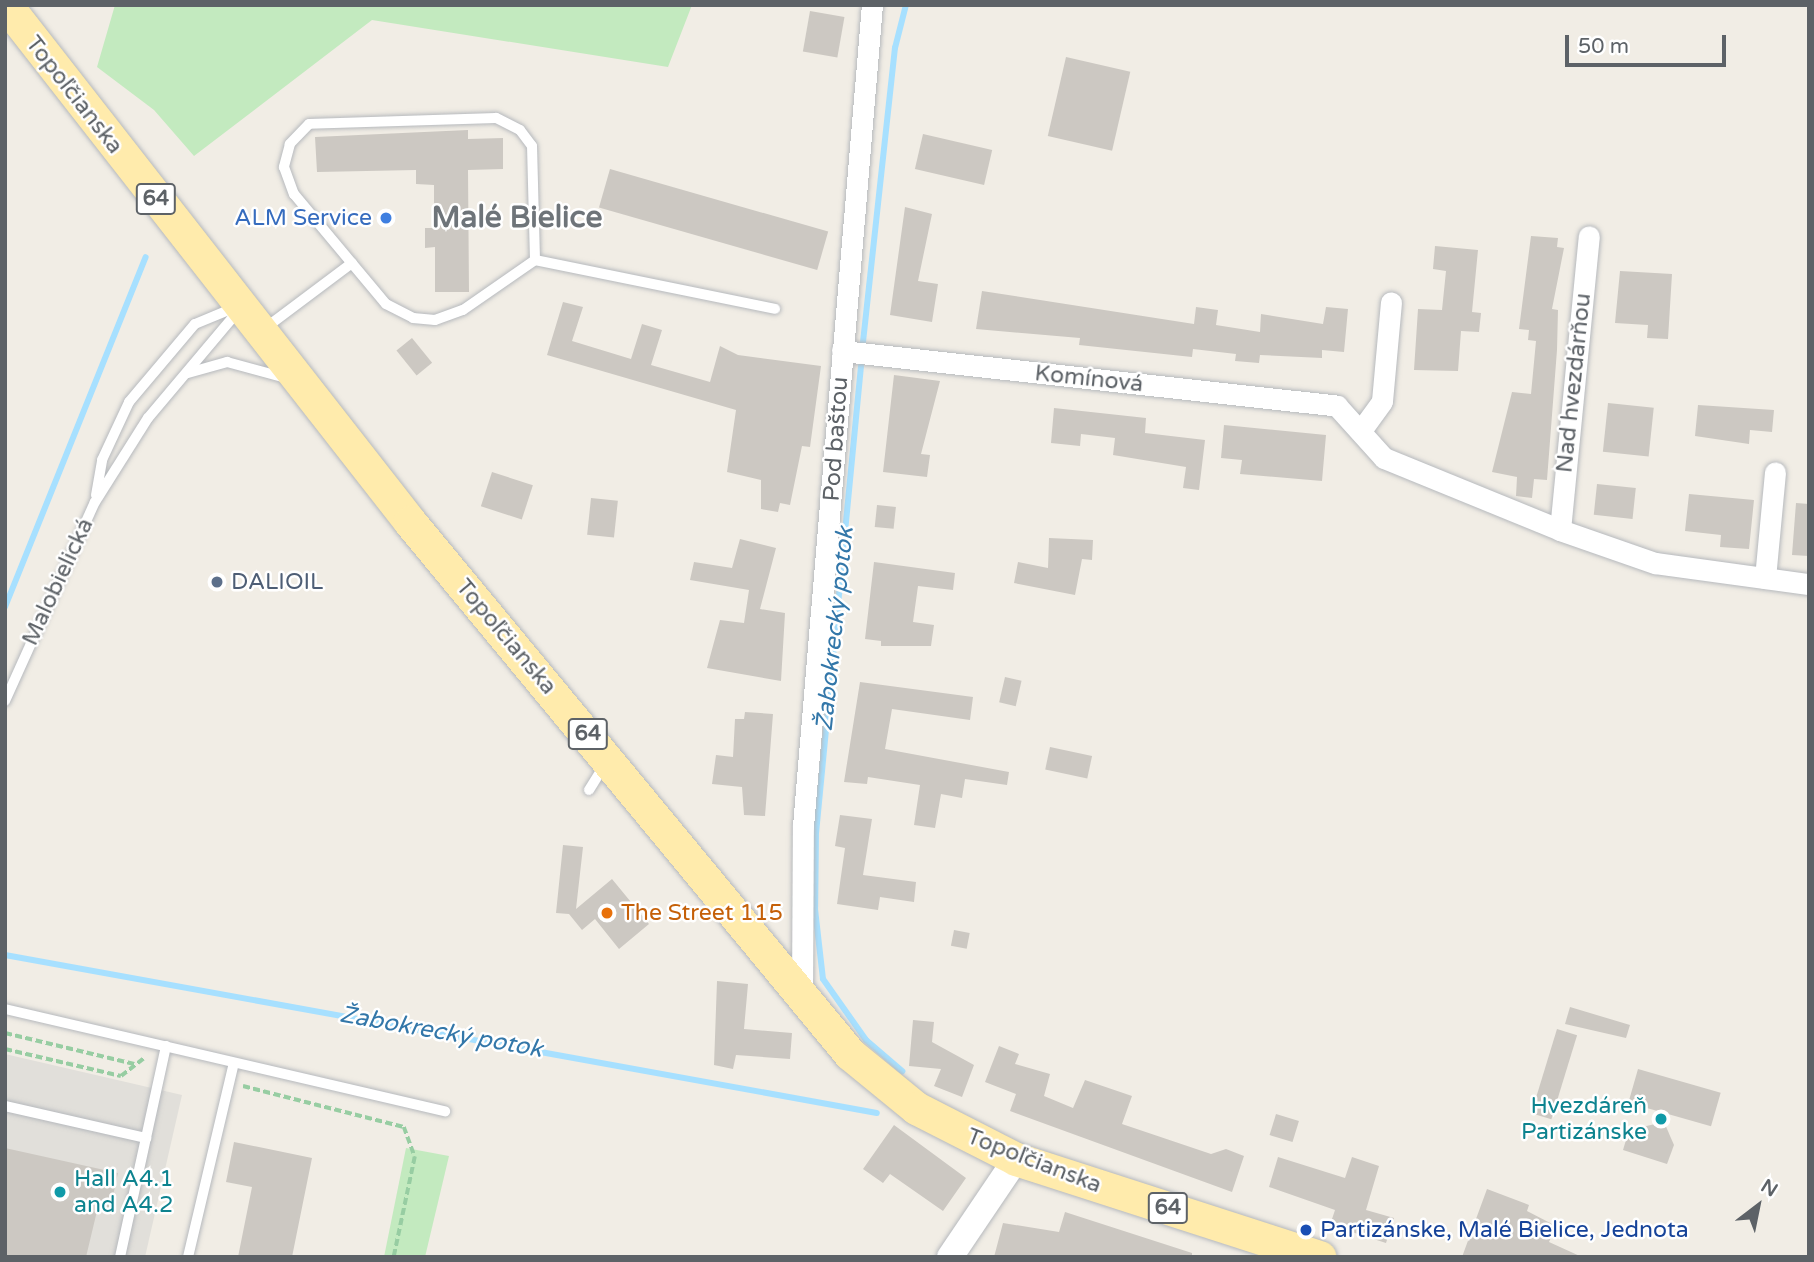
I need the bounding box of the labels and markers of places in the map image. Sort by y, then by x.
place label: ALM Service [234,204,372,232]
marker: ALM Service [378,210,394,226]
place label: DALIOIL [231,568,323,596]
marker: DALIOIL [209,574,225,590]
place label: The Street 115 [621,899,783,927]
marker: The Street 115 [599,905,615,921]
place label: Hvezdáreň Partizánske [1521,1092,1647,1146]
marker: Hvezdáreň Partizánske [1653,1111,1669,1127]
place label: Hall A4.1 and A4.2 [74,1165,174,1219]
marker: Hall A4.1 and A4.2 [52,1184,68,1200]
place label: Partizánske, Malé Bielice, Jednota [1320,1216,1689,1244]
marker: Partizánske, Malé Bielice, Jednota [1298,1222,1314,1238]

